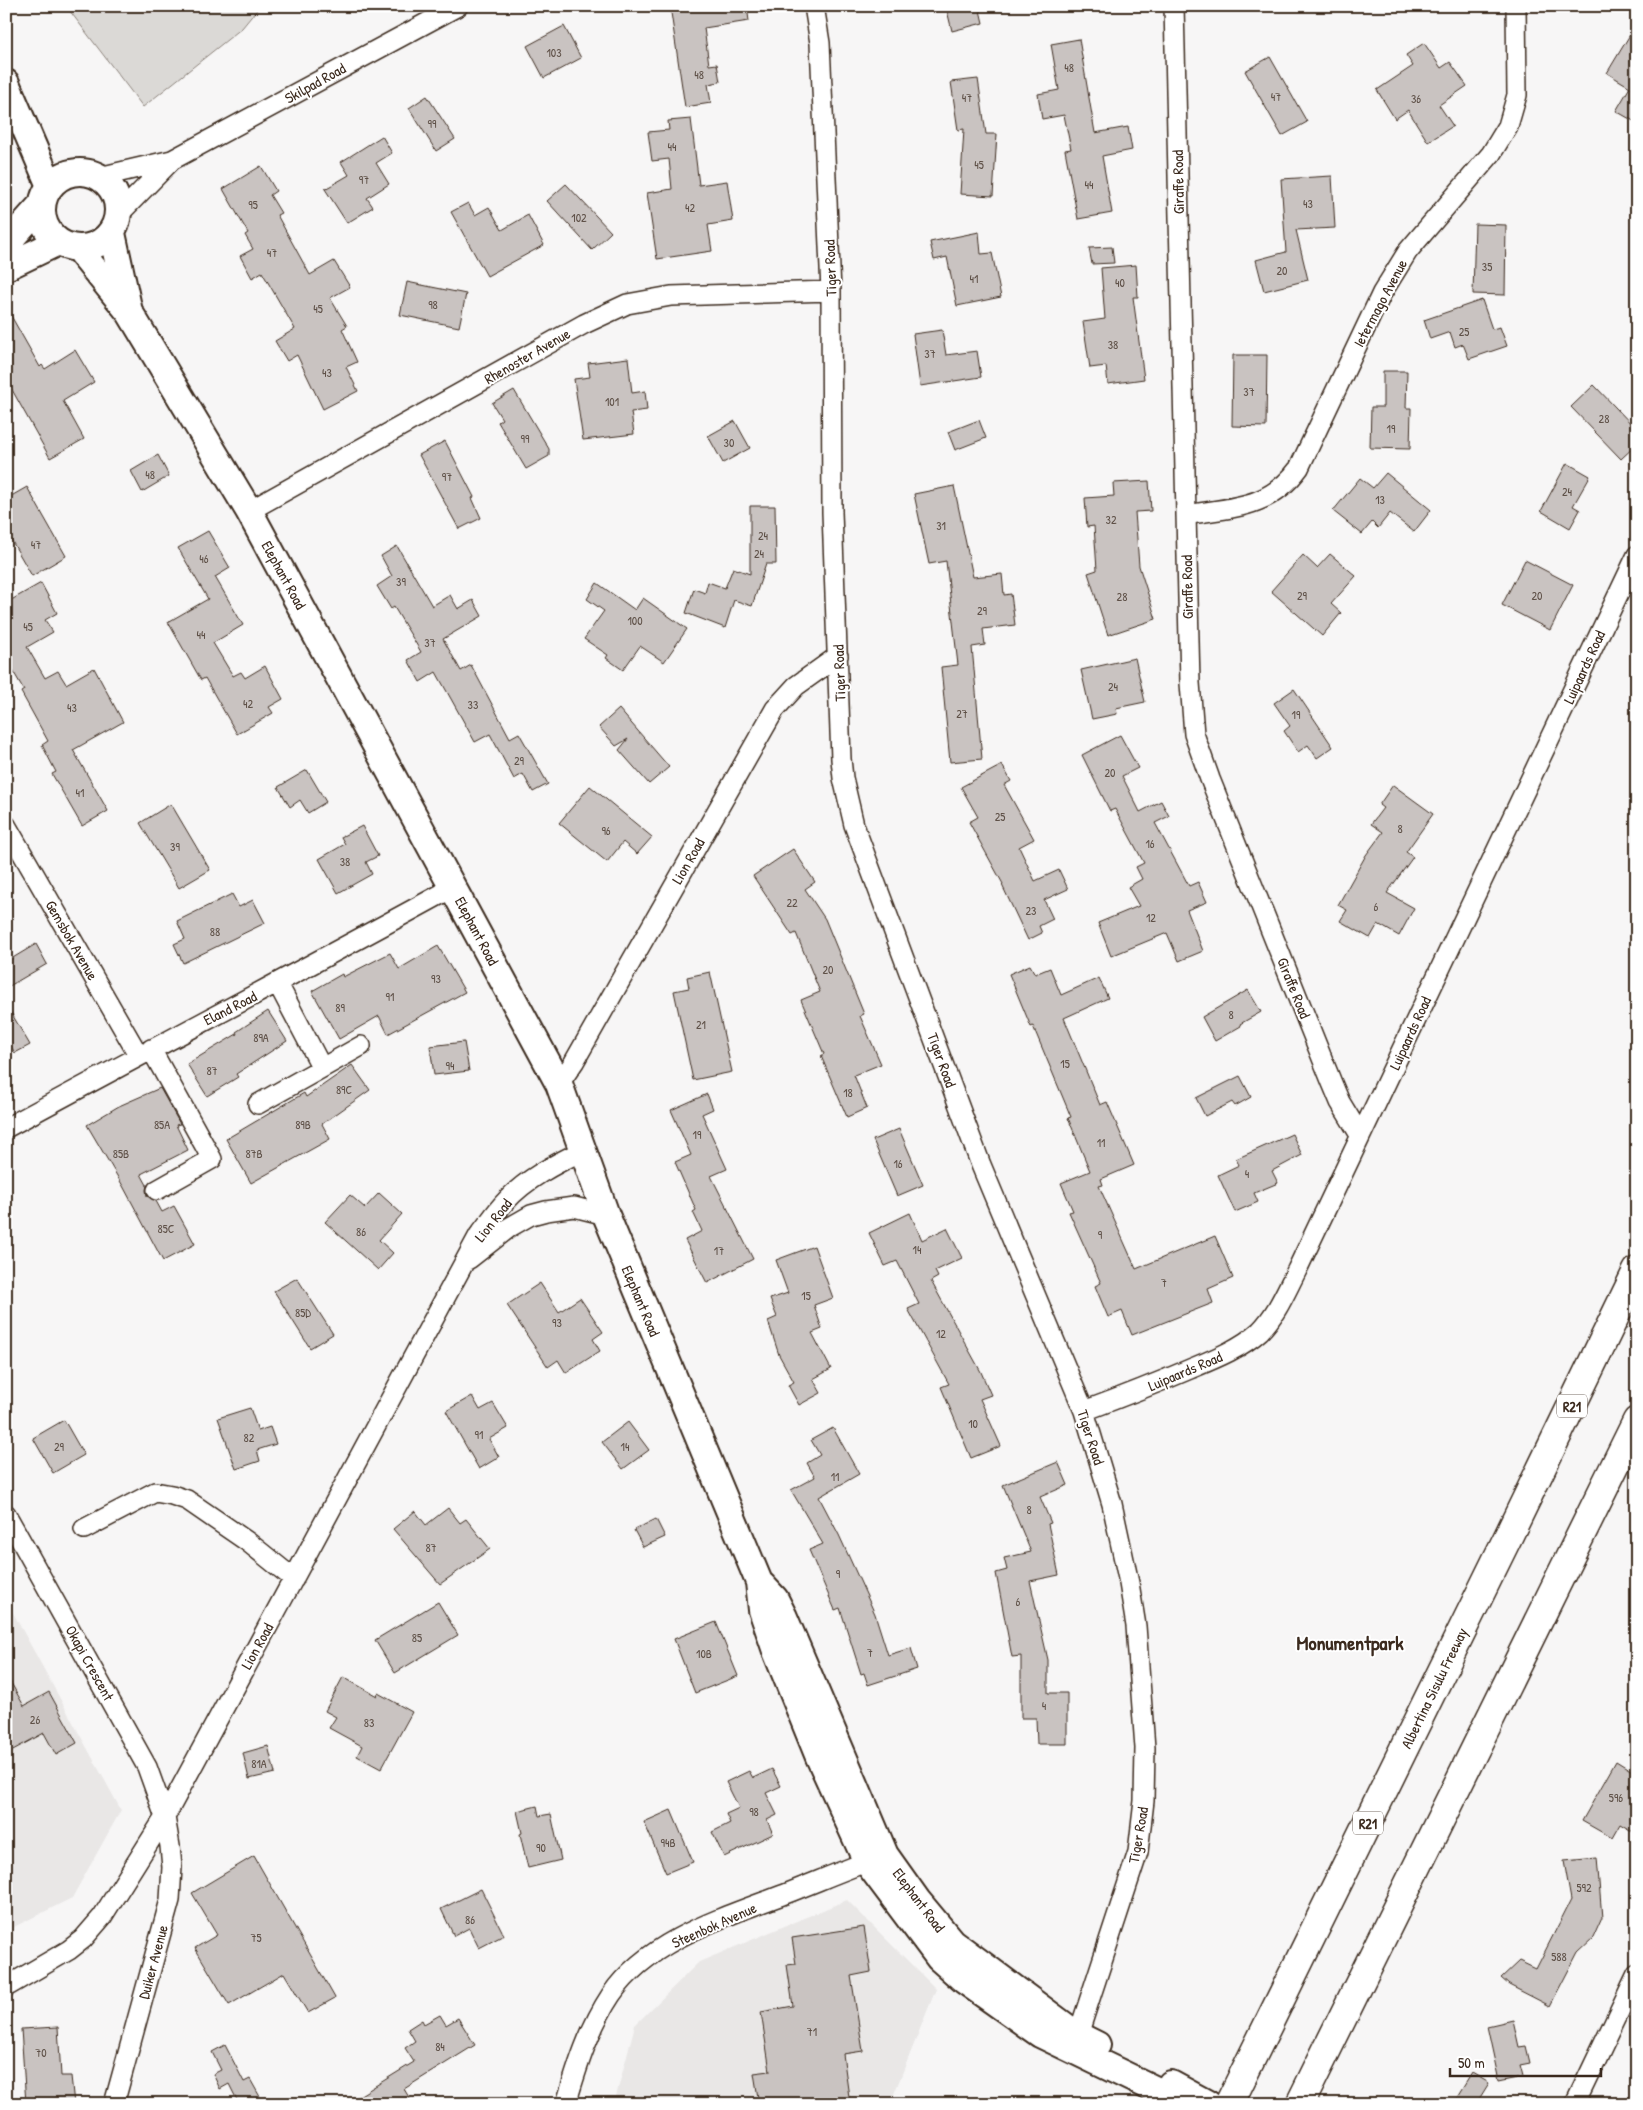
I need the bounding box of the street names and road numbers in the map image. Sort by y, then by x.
street label: Skilpad Road [281,58,349,108]
street label: Giraffe Road [1167,150,1189,214]
street label: Tiger Road [819,239,841,297]
street label: Ietermago Avenue [1348,255,1412,351]
street label: Rhenoster Avenue [480,323,574,389]
street label: Elephant Road [257,537,311,613]
street label: Giraffe Road [1176,555,1198,619]
street label: Luipaards Road [1558,627,1610,707]
street label: Tiger Road [828,644,850,702]
street label: Lion Road [666,834,710,888]
street label: Elephant Road [450,893,504,969]
street label: Gemsbok Avenue [41,896,103,984]
street label: Giraffe Road [1272,954,1316,1022]
street label: Eland Road [200,986,260,1030]
street label: Luipaards Road [1384,993,1436,1073]
street label: Tiger Road [922,1030,962,1090]
street label: Lion Road [469,1194,517,1246]
street label: Elephant Road [617,1262,665,1340]
street label: Luipaards Road [1145,1346,1225,1396]
road number: R21 [1557,1394,1587,1418]
street label: Tiger Road [1072,1407,1110,1467]
street label: Lion Road [236,1619,278,1673]
street label: Okapi Crescent [61,1622,120,1705]
street label: Albertina Sisulu Freeway [1396,1624,1472,1752]
street label: Tiger Road [1123,1805,1153,1865]
road number: R21 [1353,1812,1383,1835]
street label: Elephant Road [888,1864,950,1936]
street label: Steenbok Avenue [668,1897,760,1953]
street label: Duiker Avenue [133,1923,173,2001]

